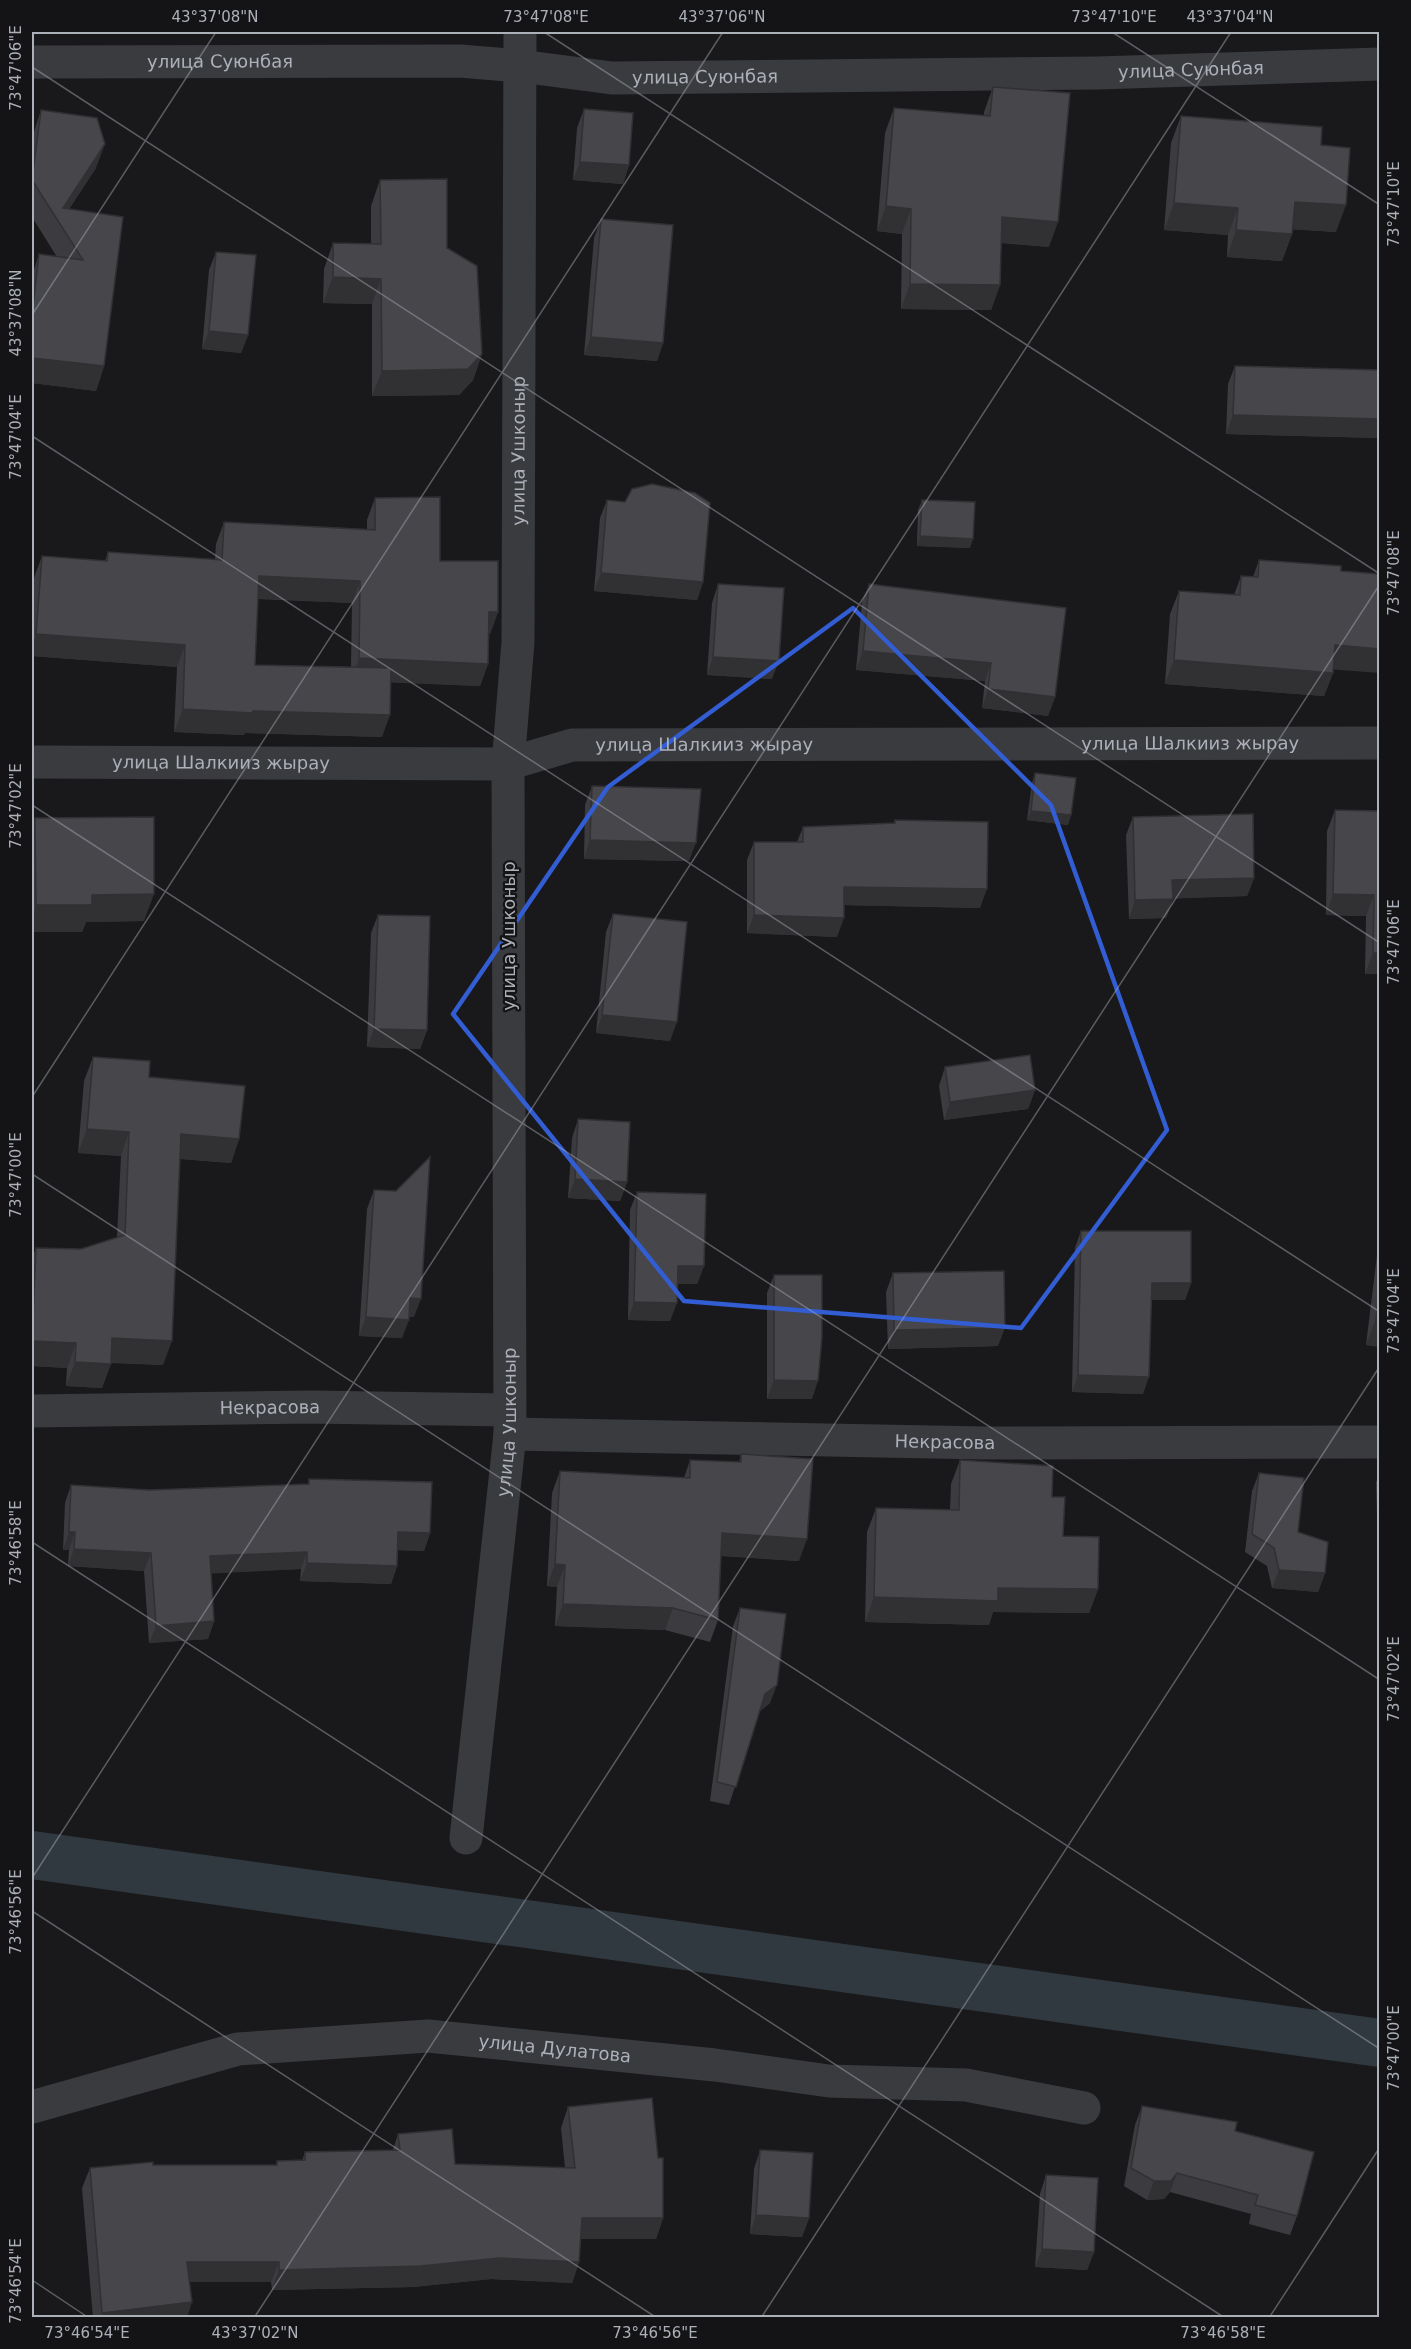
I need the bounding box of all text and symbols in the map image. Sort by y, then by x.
text: 43°37'08"N [171,8,259,26]
text: 73°47'08"E [503,8,589,26]
text: 43°37'06"N [678,8,766,26]
text: 73°47'10"E [1071,8,1157,26]
text: 43°37'04"N [1186,8,1274,26]
text: 73°47'06"E [7,25,25,111]
street label: улица Суюнбая [147,50,293,72]
street label: улица Суюнбая [1118,57,1264,82]
street label: улица Суюнбая [632,65,778,88]
text: 73°47'10"E [1385,161,1403,247]
text: 43°37'08"N [7,269,25,357]
street label: улица Ушконыр [507,376,529,526]
text: 73°47'04"E [7,394,25,480]
text: 73°47'08"E [1385,530,1403,616]
street label: улица Шалкииз жырау [1081,732,1300,754]
street label: улица Шалкииз жырау [595,733,814,755]
street label: улица Шалкииз жырау [112,751,330,773]
text: 73°47'02"E [7,763,25,849]
street label: улица Ушконыр [498,861,519,1011]
text: 73°47'06"E [1385,899,1403,985]
text: 73°47'00"E [7,1132,25,1218]
text: 73°47'04"E [1385,1268,1403,1354]
street label: улица Ушконыр [492,1348,520,1498]
street label: Некрасова [220,1396,320,1418]
street label: Некрасова [894,1430,995,1453]
text: 73°46'58"E [7,1500,25,1586]
text: 73°47'02"E [1385,1636,1403,1722]
text: 73°46'56"E [7,1869,25,1955]
text: 73°47'00"E [1385,2005,1403,2091]
street label: улица Дулатова [478,2030,632,2066]
text: 73°46'54"E [7,2238,25,2324]
text: 73°46'54"E [44,2324,130,2342]
text: 43°37'02"N [211,2324,299,2342]
text: 73°46'56"E [612,2324,698,2342]
text: 73°46'58"E [1180,2324,1266,2342]

